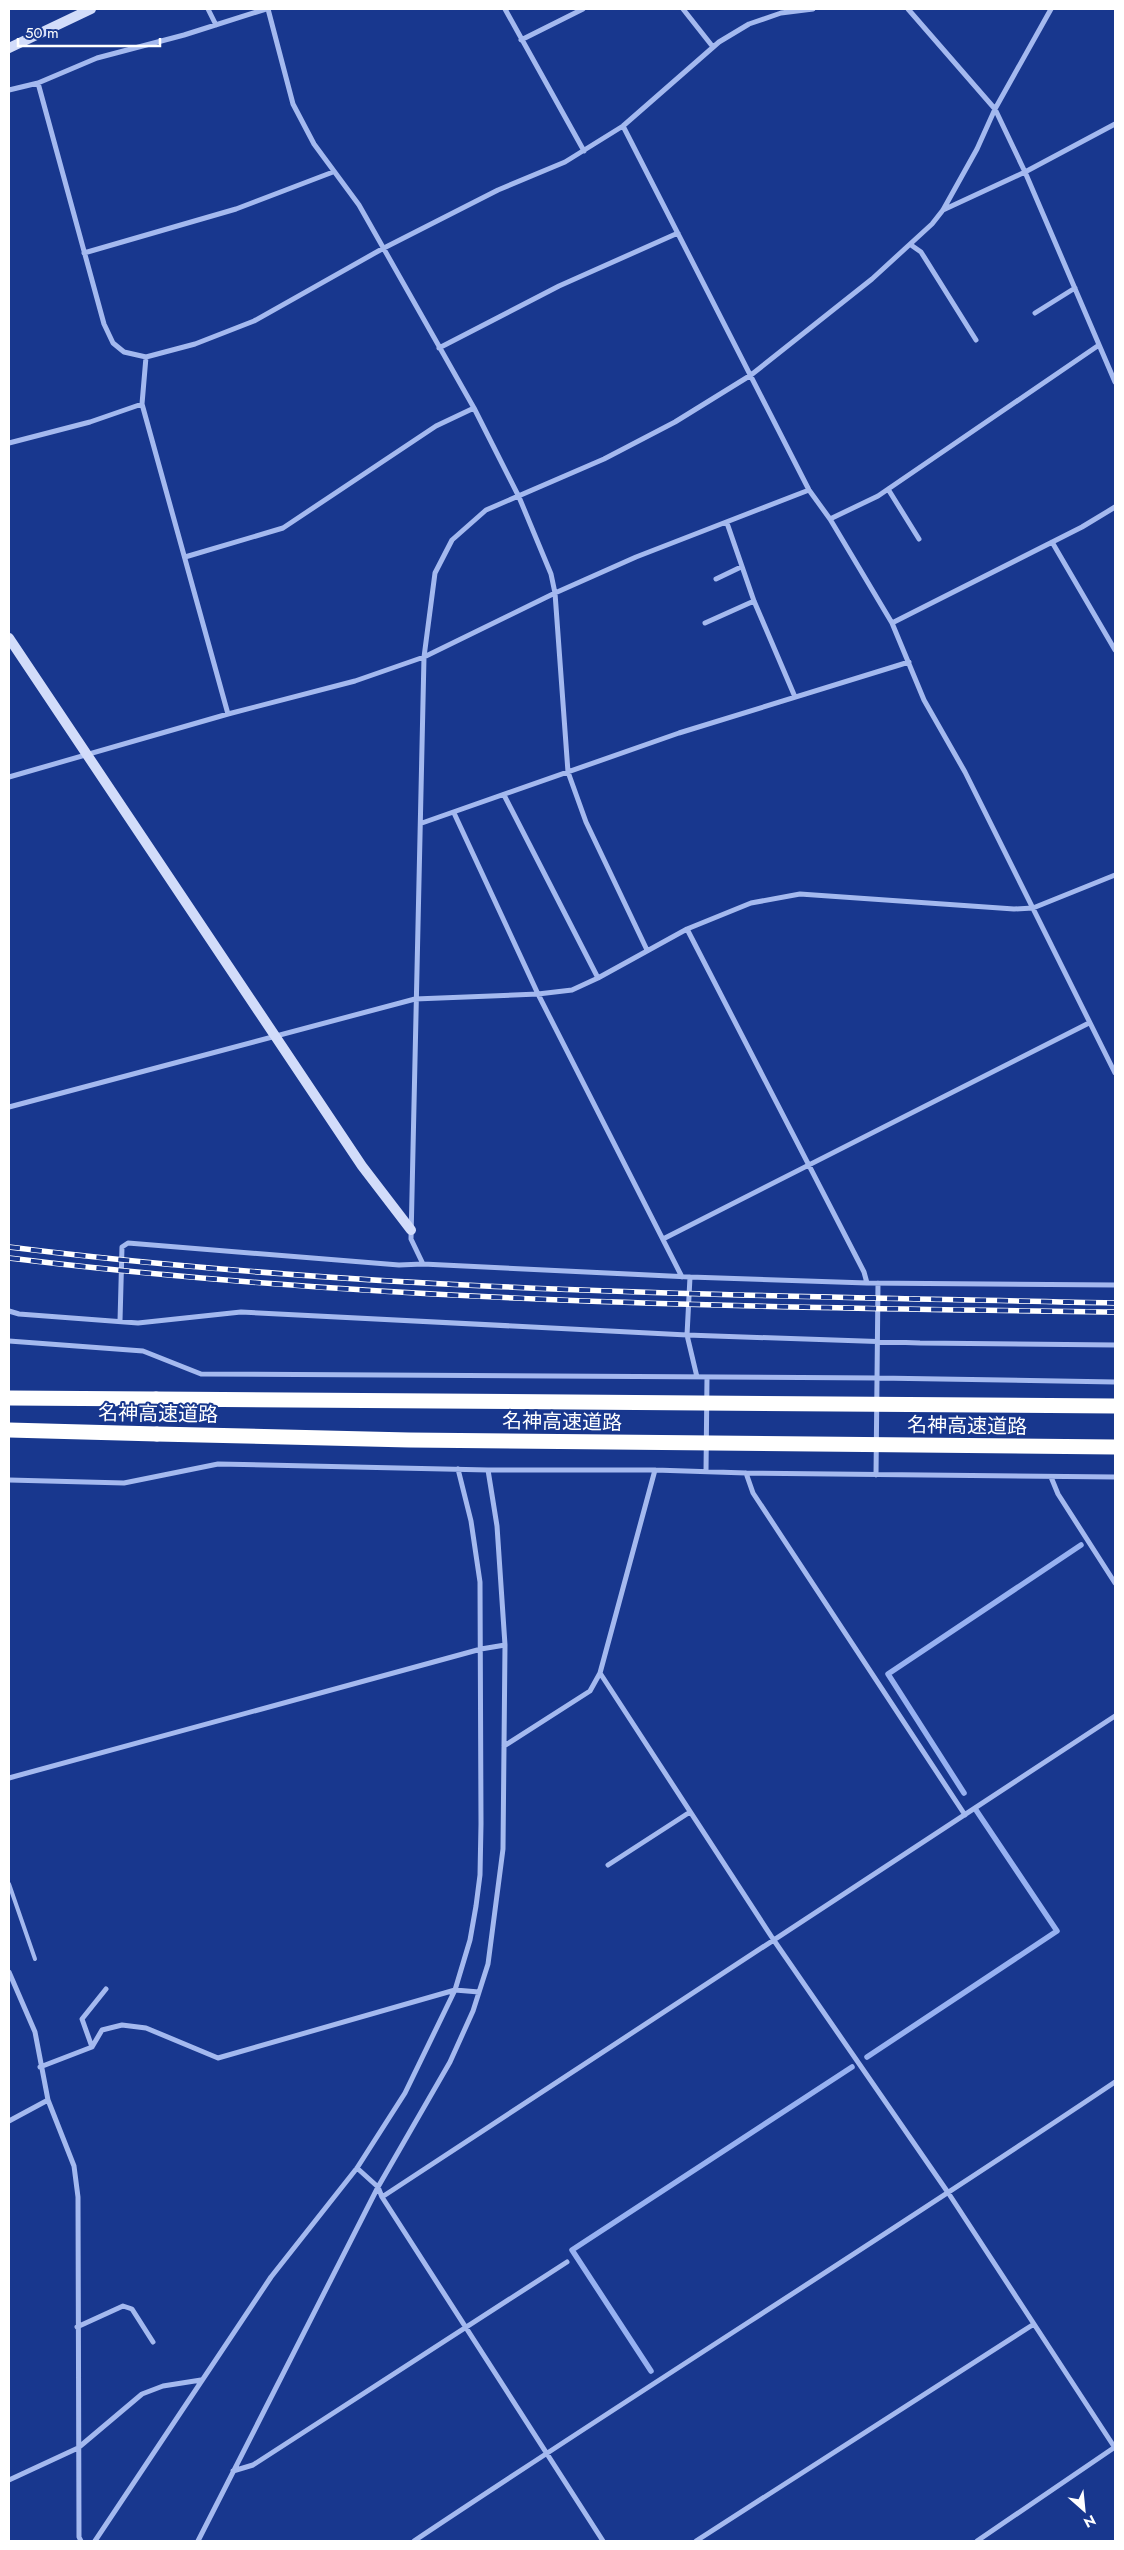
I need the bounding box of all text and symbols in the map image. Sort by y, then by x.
scale bar [18,15,160,47]
text: 50 m [25,22,59,44]
street label: 名神高速道路 [98,1398,218,1430]
street label: 名神高速道路 [502,1406,622,1438]
street label: 名神高速道路 [907,1410,1027,1442]
north arrow [1059,2485,1109,2535]
text: N [1080,2510,1099,2533]

